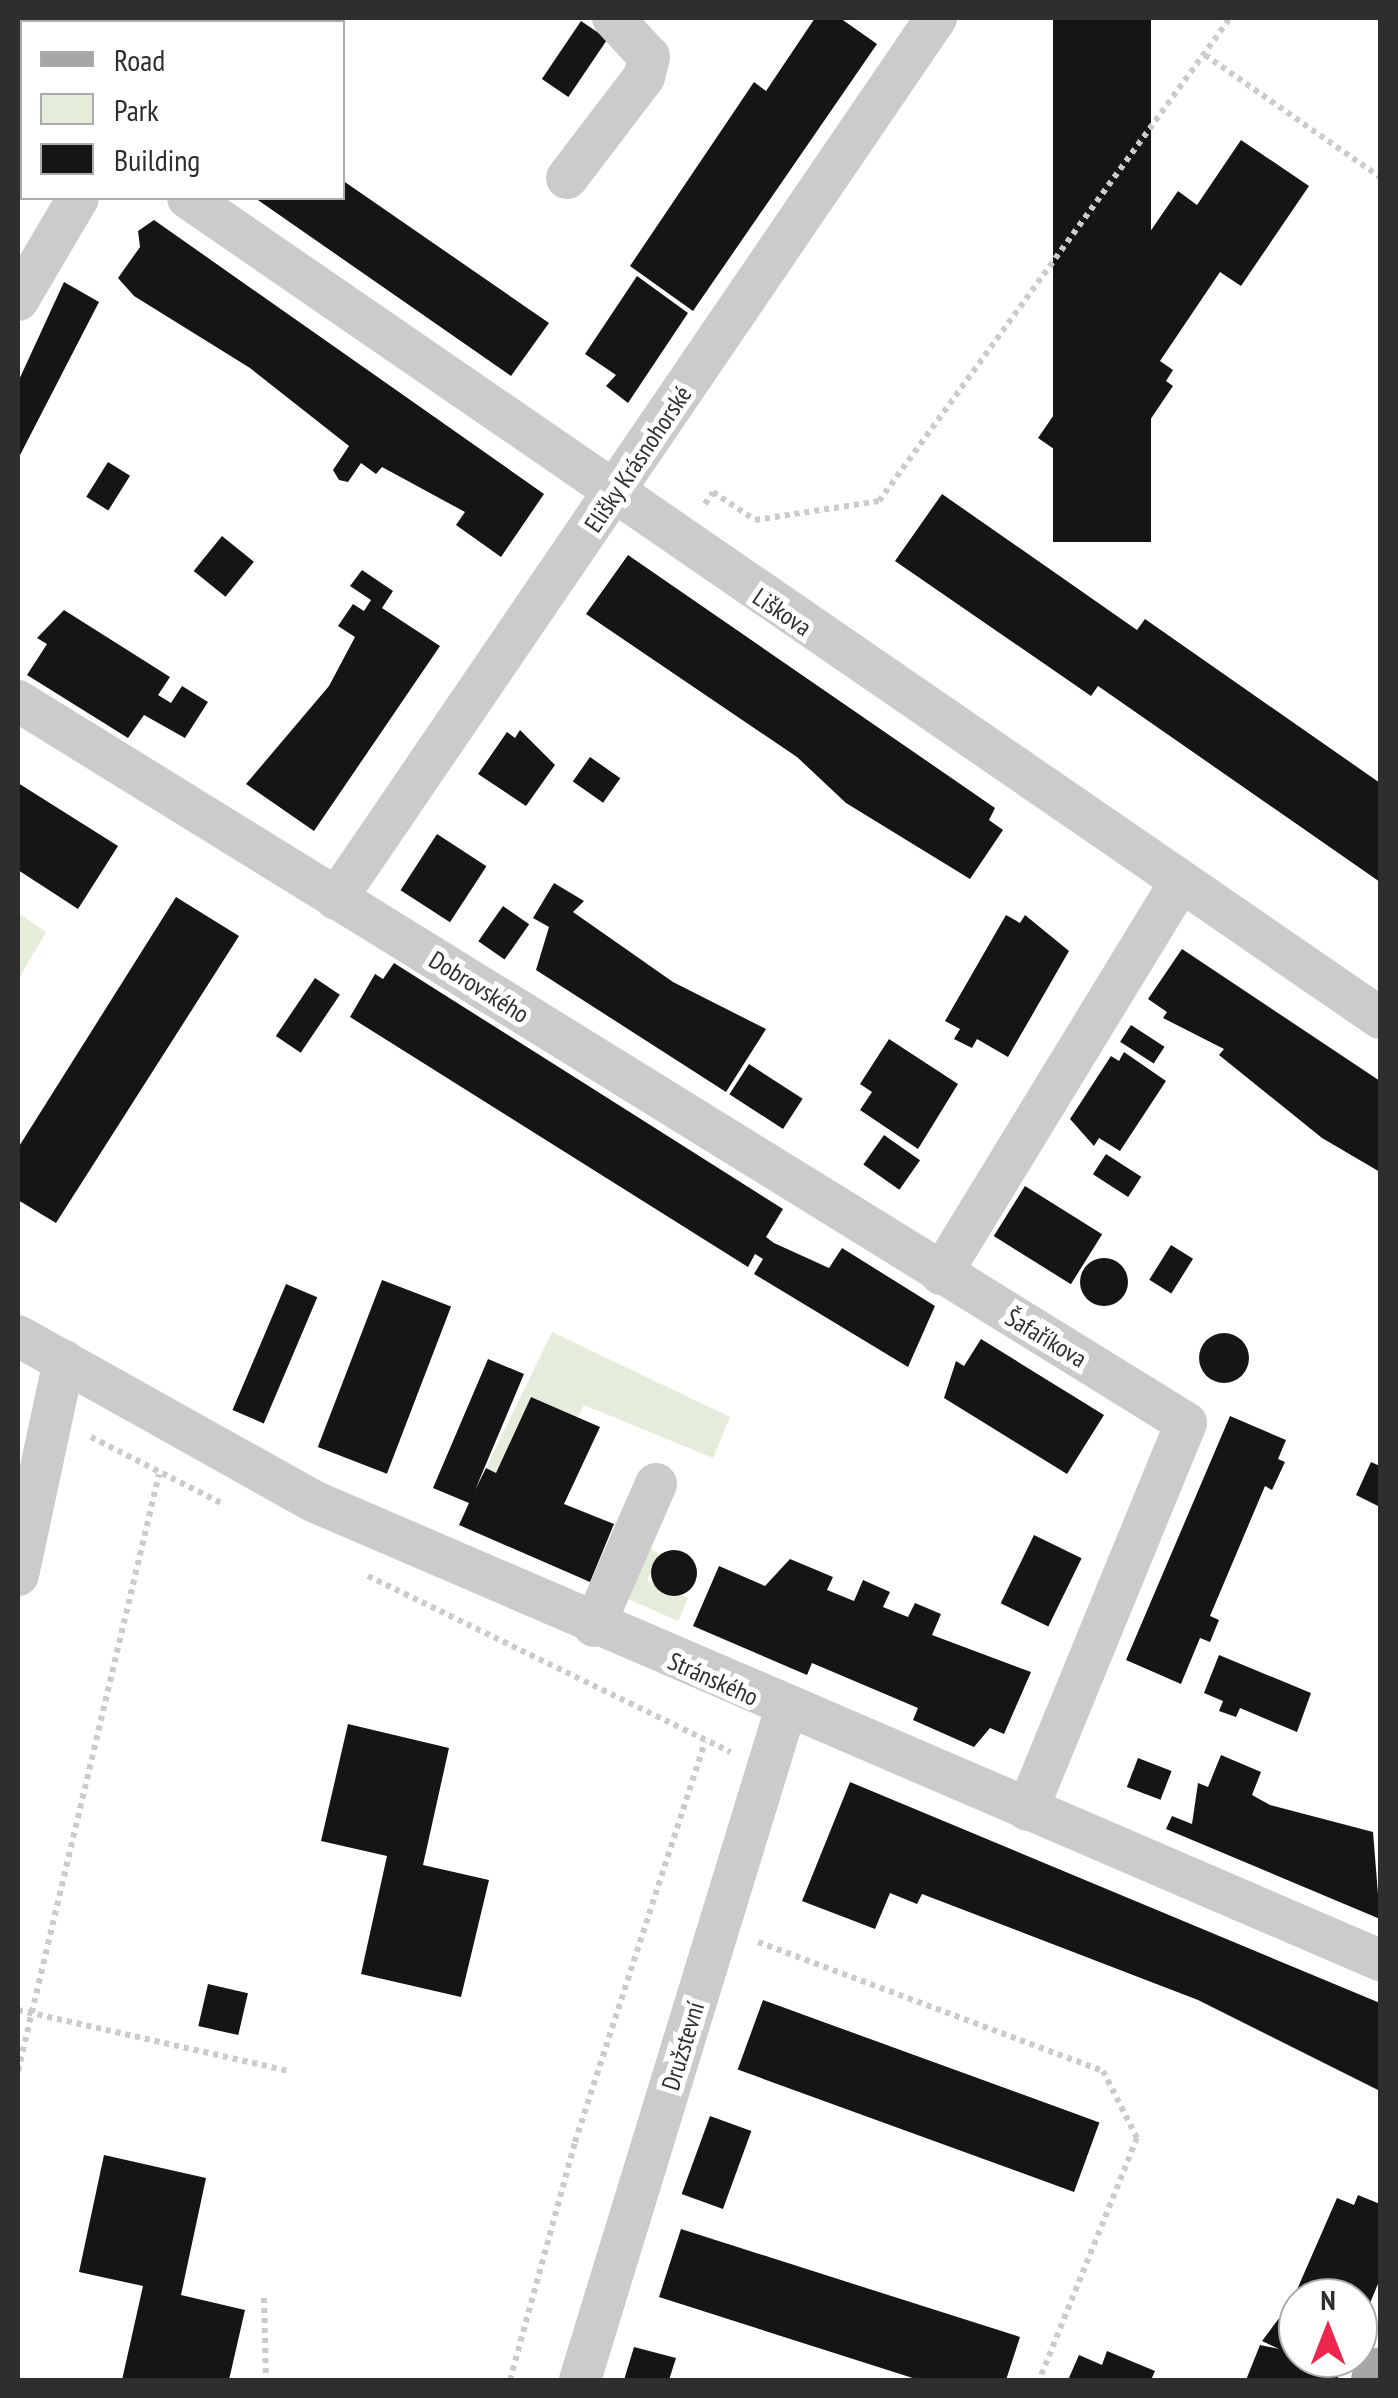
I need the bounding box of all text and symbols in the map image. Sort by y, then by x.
legend [20,20,345,200]
text: Road [114,40,165,79]
text: Park [114,90,159,129]
text: Building [114,140,200,179]
street label: Elišky Krásnohorské [578,380,698,538]
street label: Liškova [747,582,817,642]
street label: Dobrovského [424,945,534,1029]
street label: Šafaříkova [1000,1302,1092,1374]
street label: Stránského [663,1646,763,1712]
street label: Družstevní [655,1998,711,2094]
north arrow [1278,2278,1378,2378]
text: N [1320,2281,1336,2318]

